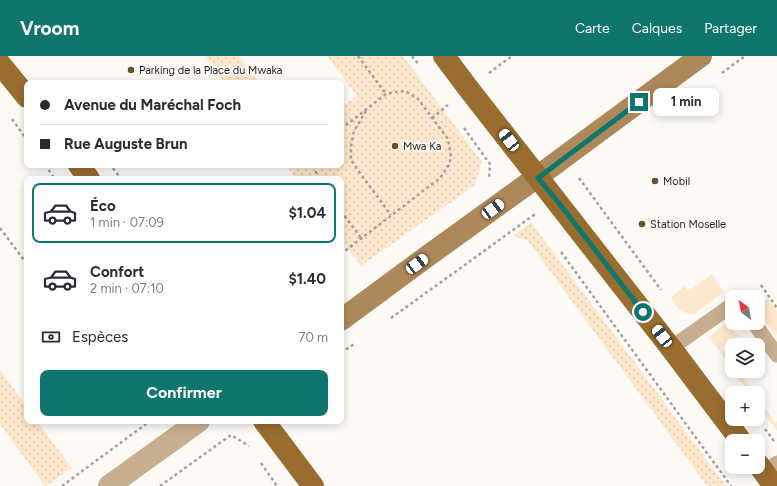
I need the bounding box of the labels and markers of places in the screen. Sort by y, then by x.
place label: Parking de la Place du Mwaka [139,64,282,77]
marker: Parking de la Place du Mwaka [126,65,136,75]
place label: Mwa Ka [403,140,441,153]
marker: Mwa Ka [390,141,400,151]
place label: Mobil [663,175,690,188]
marker: Mobil [650,176,660,186]
place label: Station Moselle [650,218,726,231]
marker: Station Moselle [637,219,647,229]

